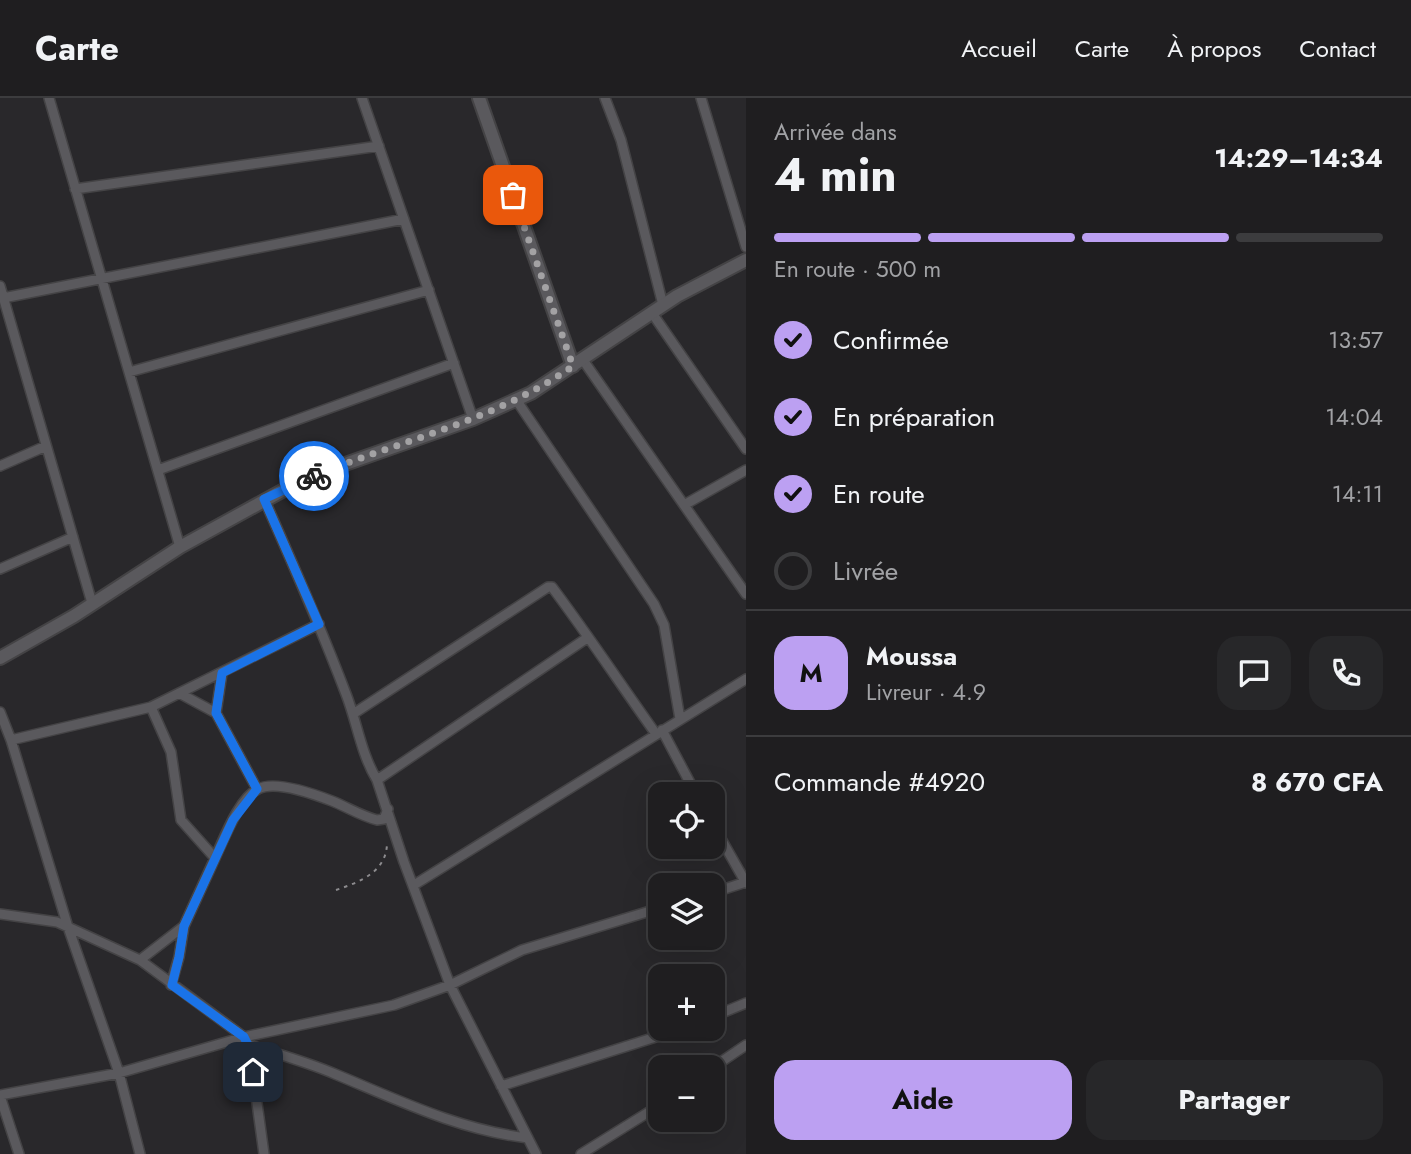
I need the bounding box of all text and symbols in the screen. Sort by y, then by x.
text: Carte [35,25,119,72]
text: Accueil [961,31,1037,66]
text: Carte [1075,31,1129,66]
text: À propos [1167,31,1261,66]
text: Contact [1299,31,1376,66]
text: Arrivée dans [774,115,897,149]
text: 14:29–14:34 [1214,139,1383,177]
text: 4 min [774,142,897,208]
pin [483,165,543,225]
icon: bag [494,176,532,214]
text: En route · 500 m [774,252,941,286]
icon: check [774,321,812,359]
text: Confirmée [833,321,949,359]
text: 13:57 [1328,323,1383,357]
icon: check [774,398,812,436]
text: En préparation [833,398,995,436]
text: 14:04 [1325,400,1383,434]
courier [279,441,349,511]
icon: bike [295,457,333,495]
icon: check [774,475,812,513]
text: En route [833,475,925,513]
text: 14:11 [1332,477,1383,511]
text: Livrée [833,552,898,590]
button: chat [1217,636,1291,710]
button: phone [1309,636,1383,710]
text: Moussa [866,637,957,675]
text: M [799,654,823,692]
text: Livreur · 4.9 [866,675,986,709]
text: Commande #4920 [774,763,985,801]
text: 8 670 CFA [1251,763,1383,801]
map controls [648,782,725,1132]
button: locate [648,782,725,859]
button: layers [648,873,725,950]
button: + [648,964,725,1041]
pin [223,1042,283,1102]
icon: home [234,1053,272,1091]
button: − [648,1055,725,1132]
button: Aide [774,1060,1072,1140]
button: Partager [1086,1060,1383,1140]

